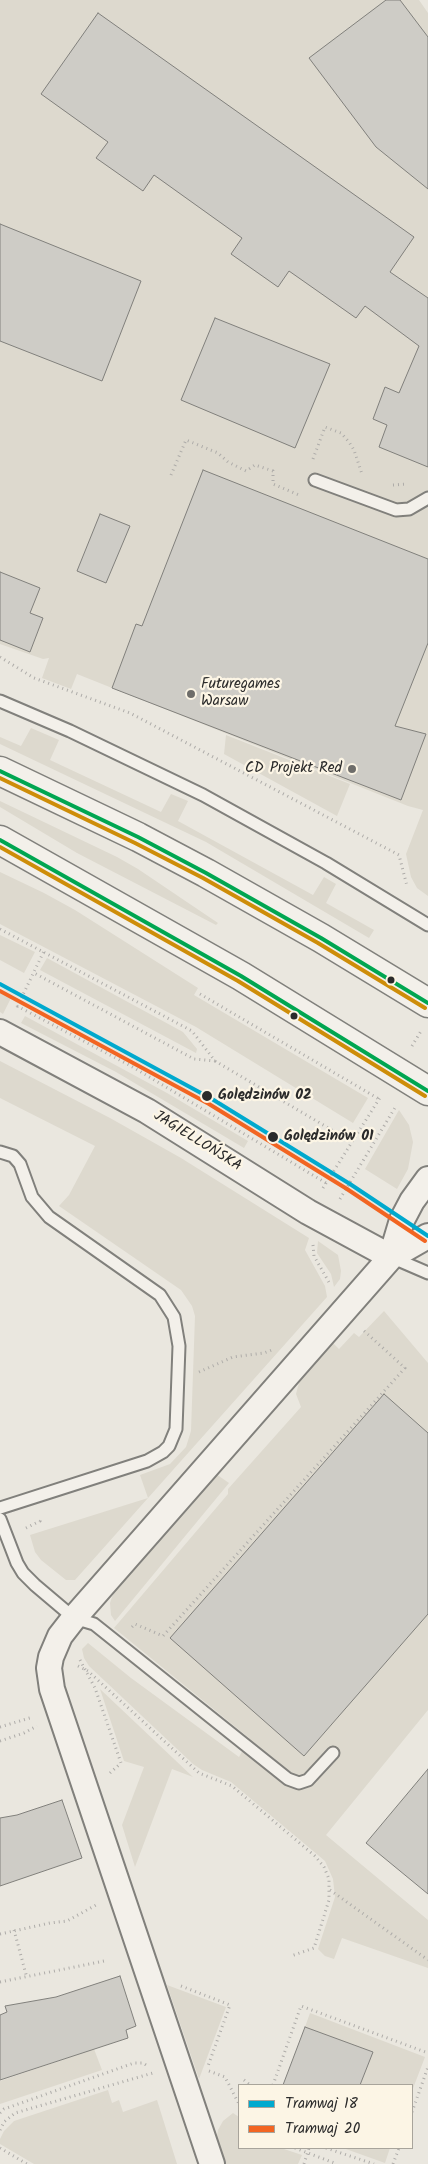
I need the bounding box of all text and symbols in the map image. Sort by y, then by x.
place label: Futuregames Warsaw [201,676,280,711]
marker: Futuregames Warsaw [185,688,197,700]
place label: CD Projekt Red [245,760,342,778]
marker: CD Projekt Red [346,763,358,775]
unlabelled marker [386,975,396,985]
unlabelled marker [289,1011,299,1021]
place label: Golędzinów 02 [218,1087,312,1105]
marker: Golędzinów 02 [200,1089,214,1103]
street label: JAGIELLOŃSKA [150,1108,244,1176]
place label: Golędzinów 01 [284,1128,374,1146]
marker: Golędzinów 01 [266,1130,280,1144]
legend [238,2084,413,2149]
text: Tramwaj 18 [285,2092,358,2116]
text: Tramwaj 20 [285,2117,360,2141]

